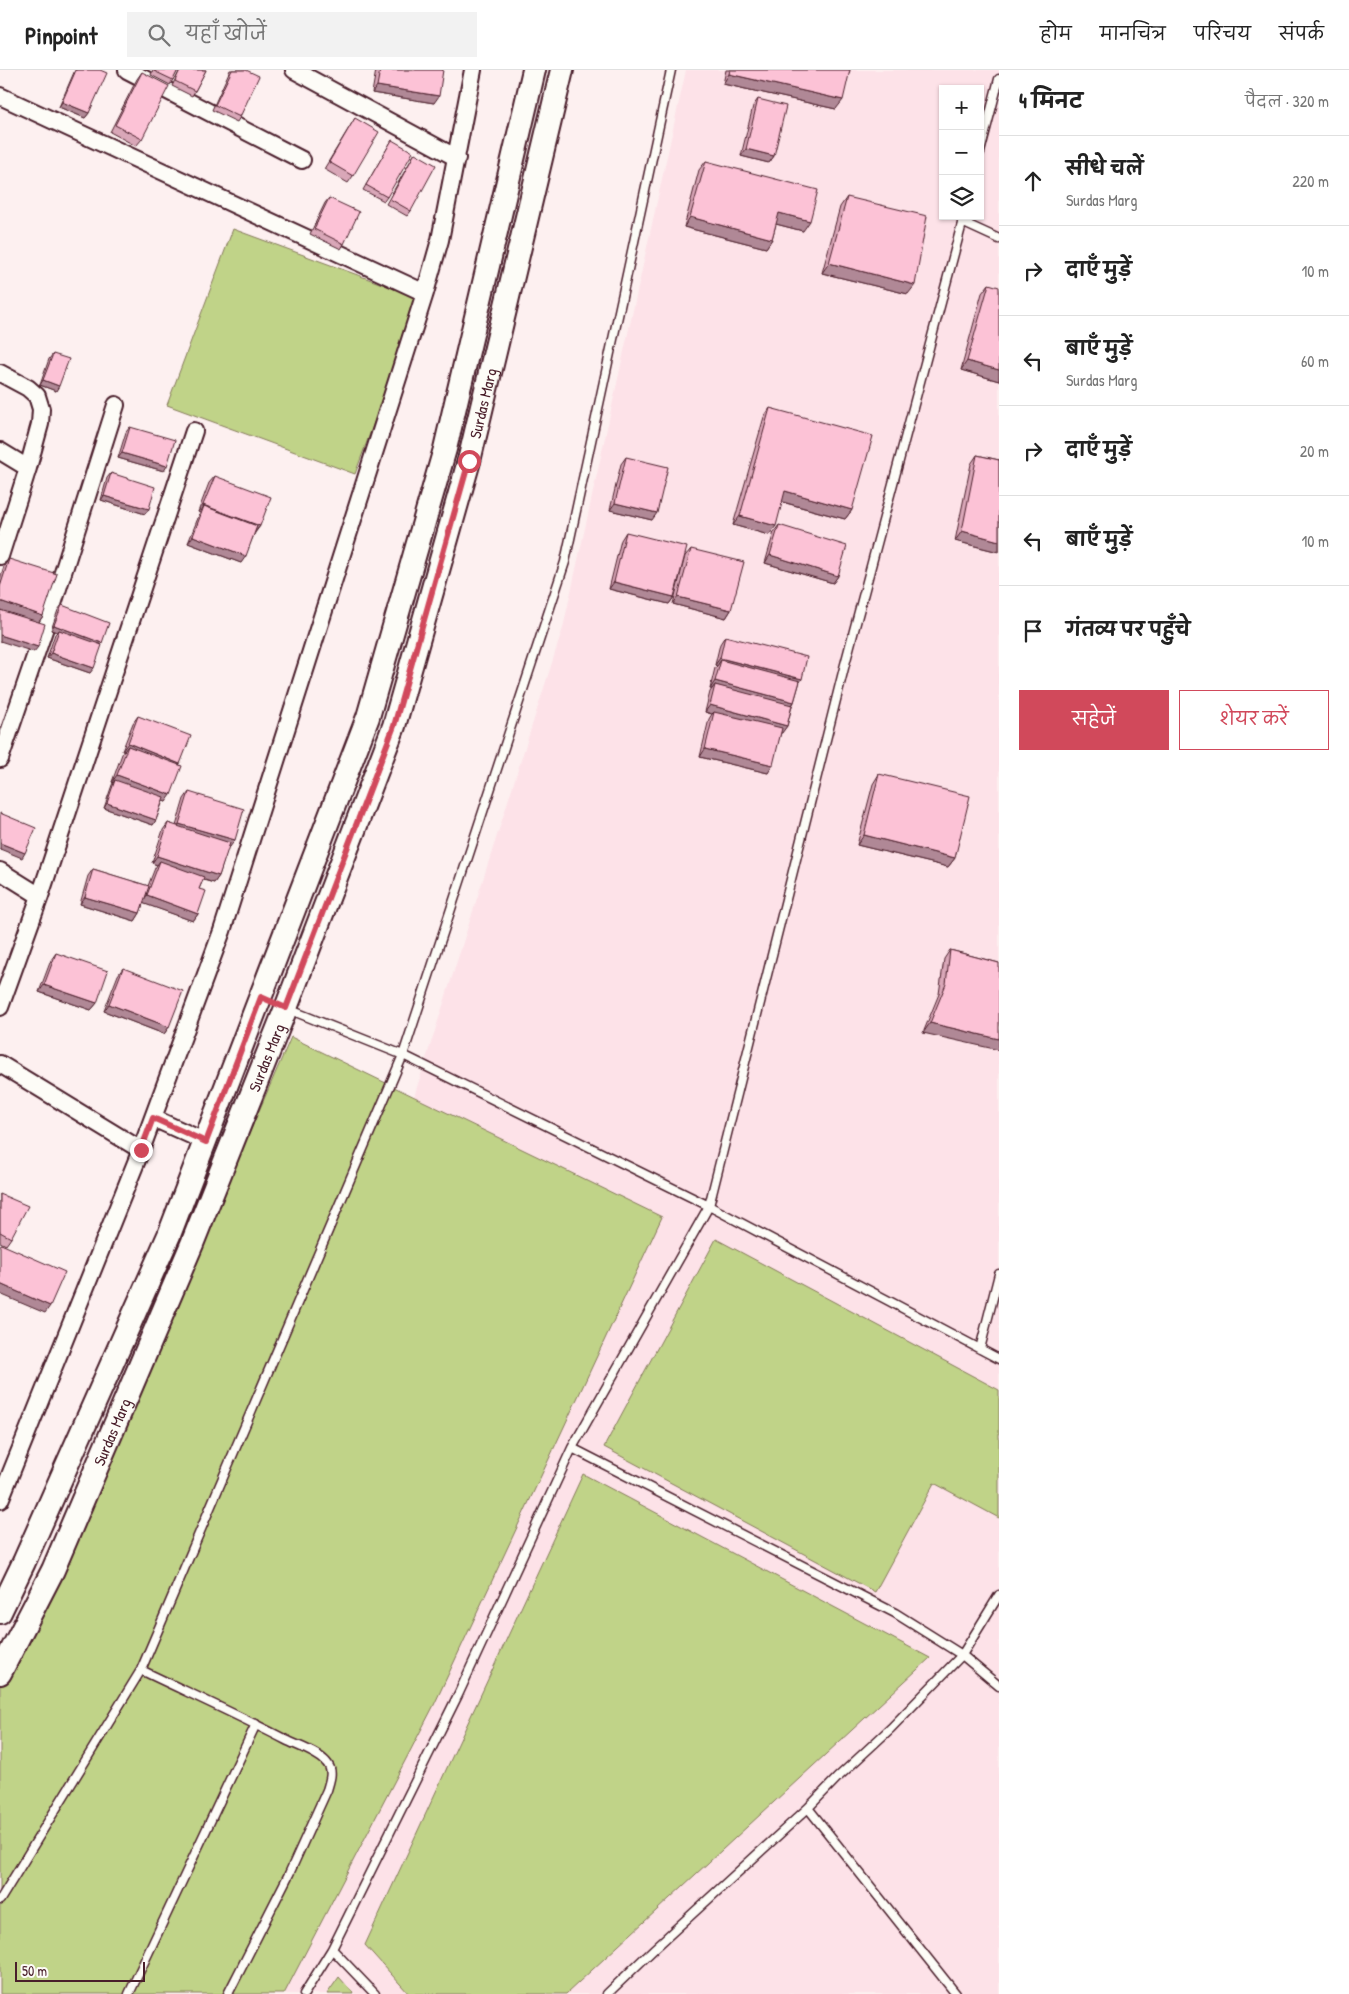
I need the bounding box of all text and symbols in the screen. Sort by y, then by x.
search box [127,12,477,57]
text: Pinpoint [25,19,97,51]
text: यहाँ खोजें [185,20,266,46]
icon: search [145,21,173,49]
text: होम [1040,21,1072,46]
text: मानचित्र [1100,21,1166,46]
text: परिचय [1194,21,1251,46]
text: संपर्क [1279,21,1324,46]
map controls [939,85,984,220]
button: + [939,85,984,130]
text: 4 मिनट [1019,86,1083,115]
text: पैदल · 320 m [1245,90,1329,112]
button: − [939,130,984,175]
text: सीधे चलें [1066,155,1143,181]
icon: ahead [1019,167,1047,195]
text: 220 m [1292,170,1329,192]
button: layers [939,175,984,220]
text: Surdas Marg [1066,189,1137,211]
text: दाएँ मुड़ें [1066,256,1132,282]
icon: right [1019,257,1047,285]
text: 10 m [1301,260,1329,282]
text: बाएँ मुड़ें [1066,335,1132,361]
icon: left [1019,347,1047,375]
text: 60 m [1301,350,1329,372]
street label: Surdas Marg [464,366,502,441]
text: Surdas Marg [1066,369,1137,391]
text: दाएँ मुड़ें [1066,436,1132,462]
icon: right [1019,437,1047,465]
text: 20 m [1300,440,1329,462]
route start [458,450,481,473]
text: बाएँ मुड़ें [1066,526,1132,552]
icon: left [1019,527,1047,555]
text: 10 m [1301,530,1329,552]
text: गंतव्य पर पहुँचे [1066,616,1190,642]
icon: arrive [1019,617,1047,645]
button: सहेजें [1019,690,1169,750]
button: शेयर करें [1179,690,1329,750]
street label: Surdas Marg [243,1020,290,1095]
route end [130,1139,153,1162]
street label: Surdas Marg [88,1395,136,1469]
scale bar [15,1959,145,1982]
text: 50 m [22,1961,47,1980]

